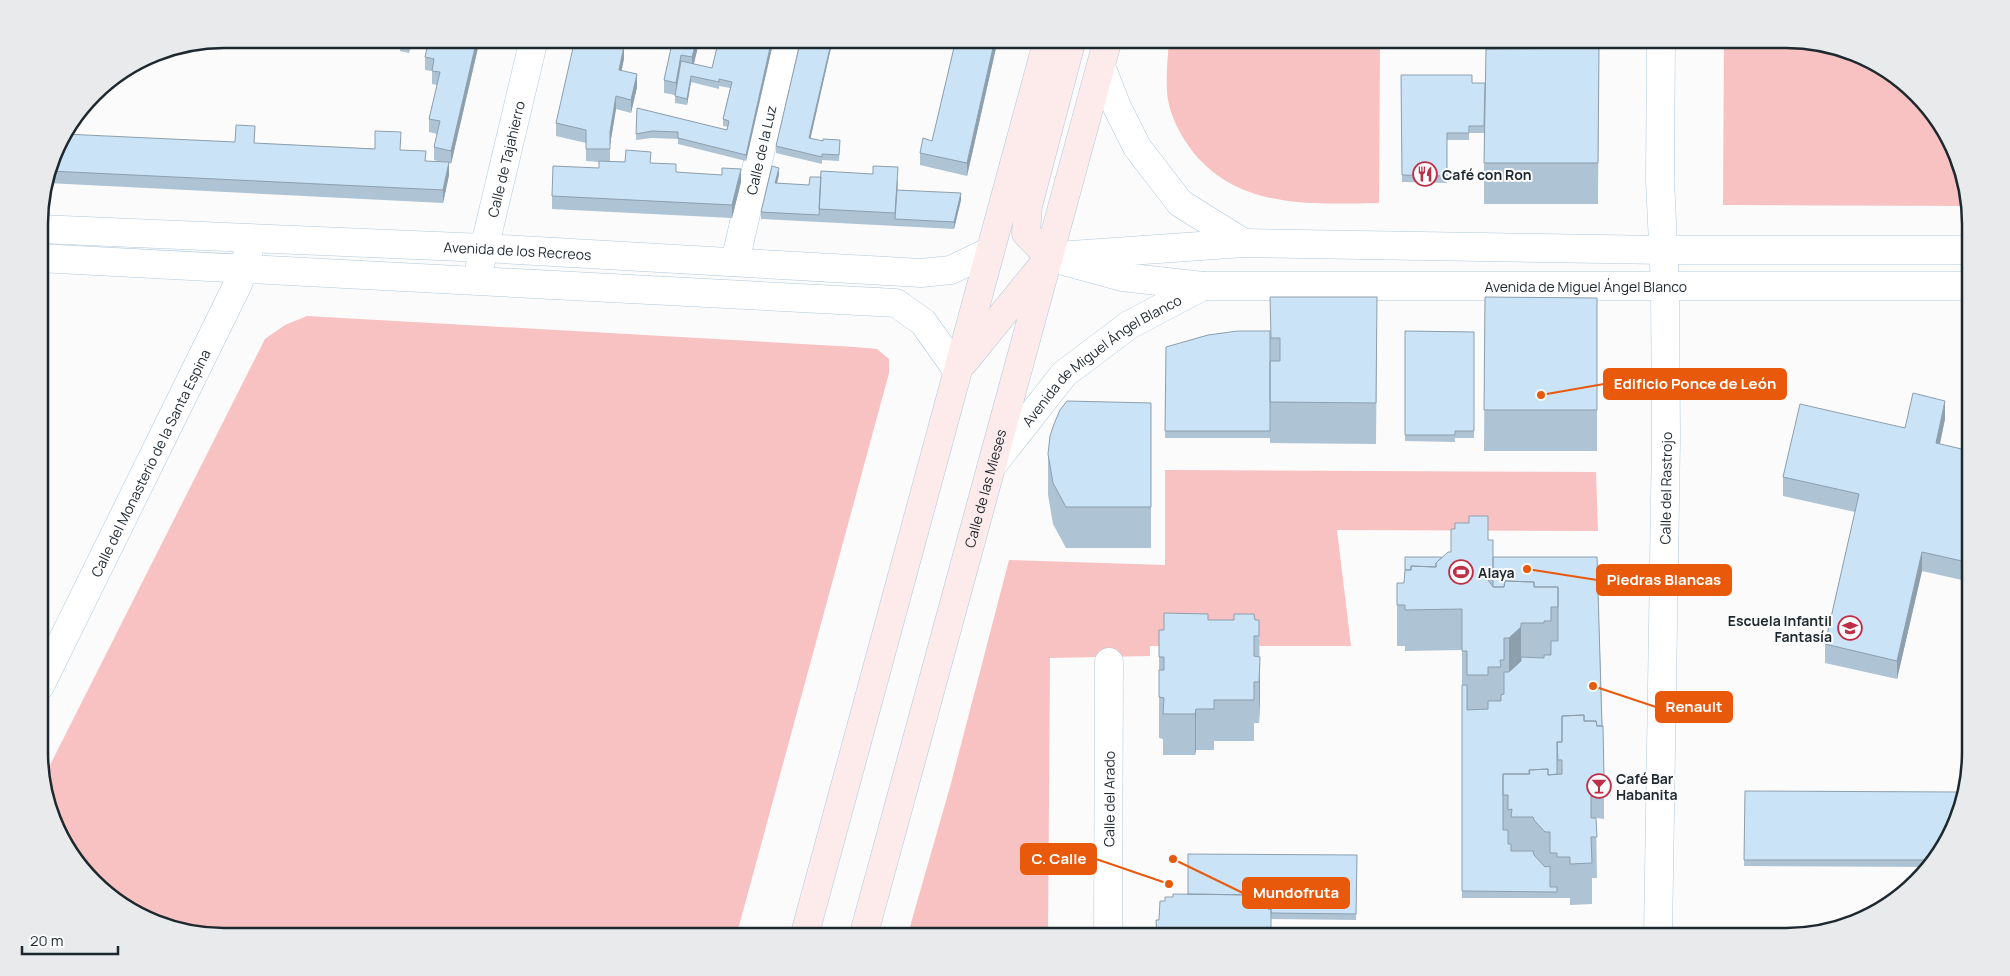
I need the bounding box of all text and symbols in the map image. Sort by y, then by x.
street label: Calle de Tajahierro [482,99,528,219]
street label: Calle de la Luz [741,103,780,197]
restaurant icon: Café con Ron [1412,161,1438,187]
place label: Café con Ron [1442,165,1532,184]
street label: Avenida de los Recreos [443,237,592,264]
street label: Avenida de Miguel Ángel Blanco [1485,277,1687,296]
street label: Avenida de Miguel Ángel Blanco [1017,290,1184,430]
street label: Calle del Monasterio de la Santa Espina [86,346,214,580]
callout: Edificio Ponce de León [1604,369,1786,399]
text: Edificio Ponce de León [1614,373,1776,394]
street label: Calle de las Mieses [959,427,1010,550]
street label: Calle del Rastrojo [1655,432,1676,544]
sports icon: Alaya [1448,559,1474,585]
place label: Alaya [1478,563,1515,582]
callout: Piedras Blancas [1597,565,1731,595]
text: Piedras Blancas [1607,569,1721,590]
place label: Escuela Infantil Fantasía [1728,611,1832,646]
school or university icon: Escuela Infantil Fantasía [1837,615,1863,641]
callout: Renault [1656,692,1732,722]
text: Renault [1666,696,1722,717]
street label: Calle del Arado [1099,751,1118,847]
place label: Café Bar Habanita [1616,769,1678,804]
bar icon: Café Bar Habanita [1586,773,1612,799]
callout: C. Calle [1021,844,1096,874]
text: C. Calle [1031,848,1087,869]
callout: Mundofruta [1243,878,1349,908]
text: Mundofruta [1253,882,1339,903]
scale bar [22,924,119,956]
text: 20 m [30,930,63,951]

